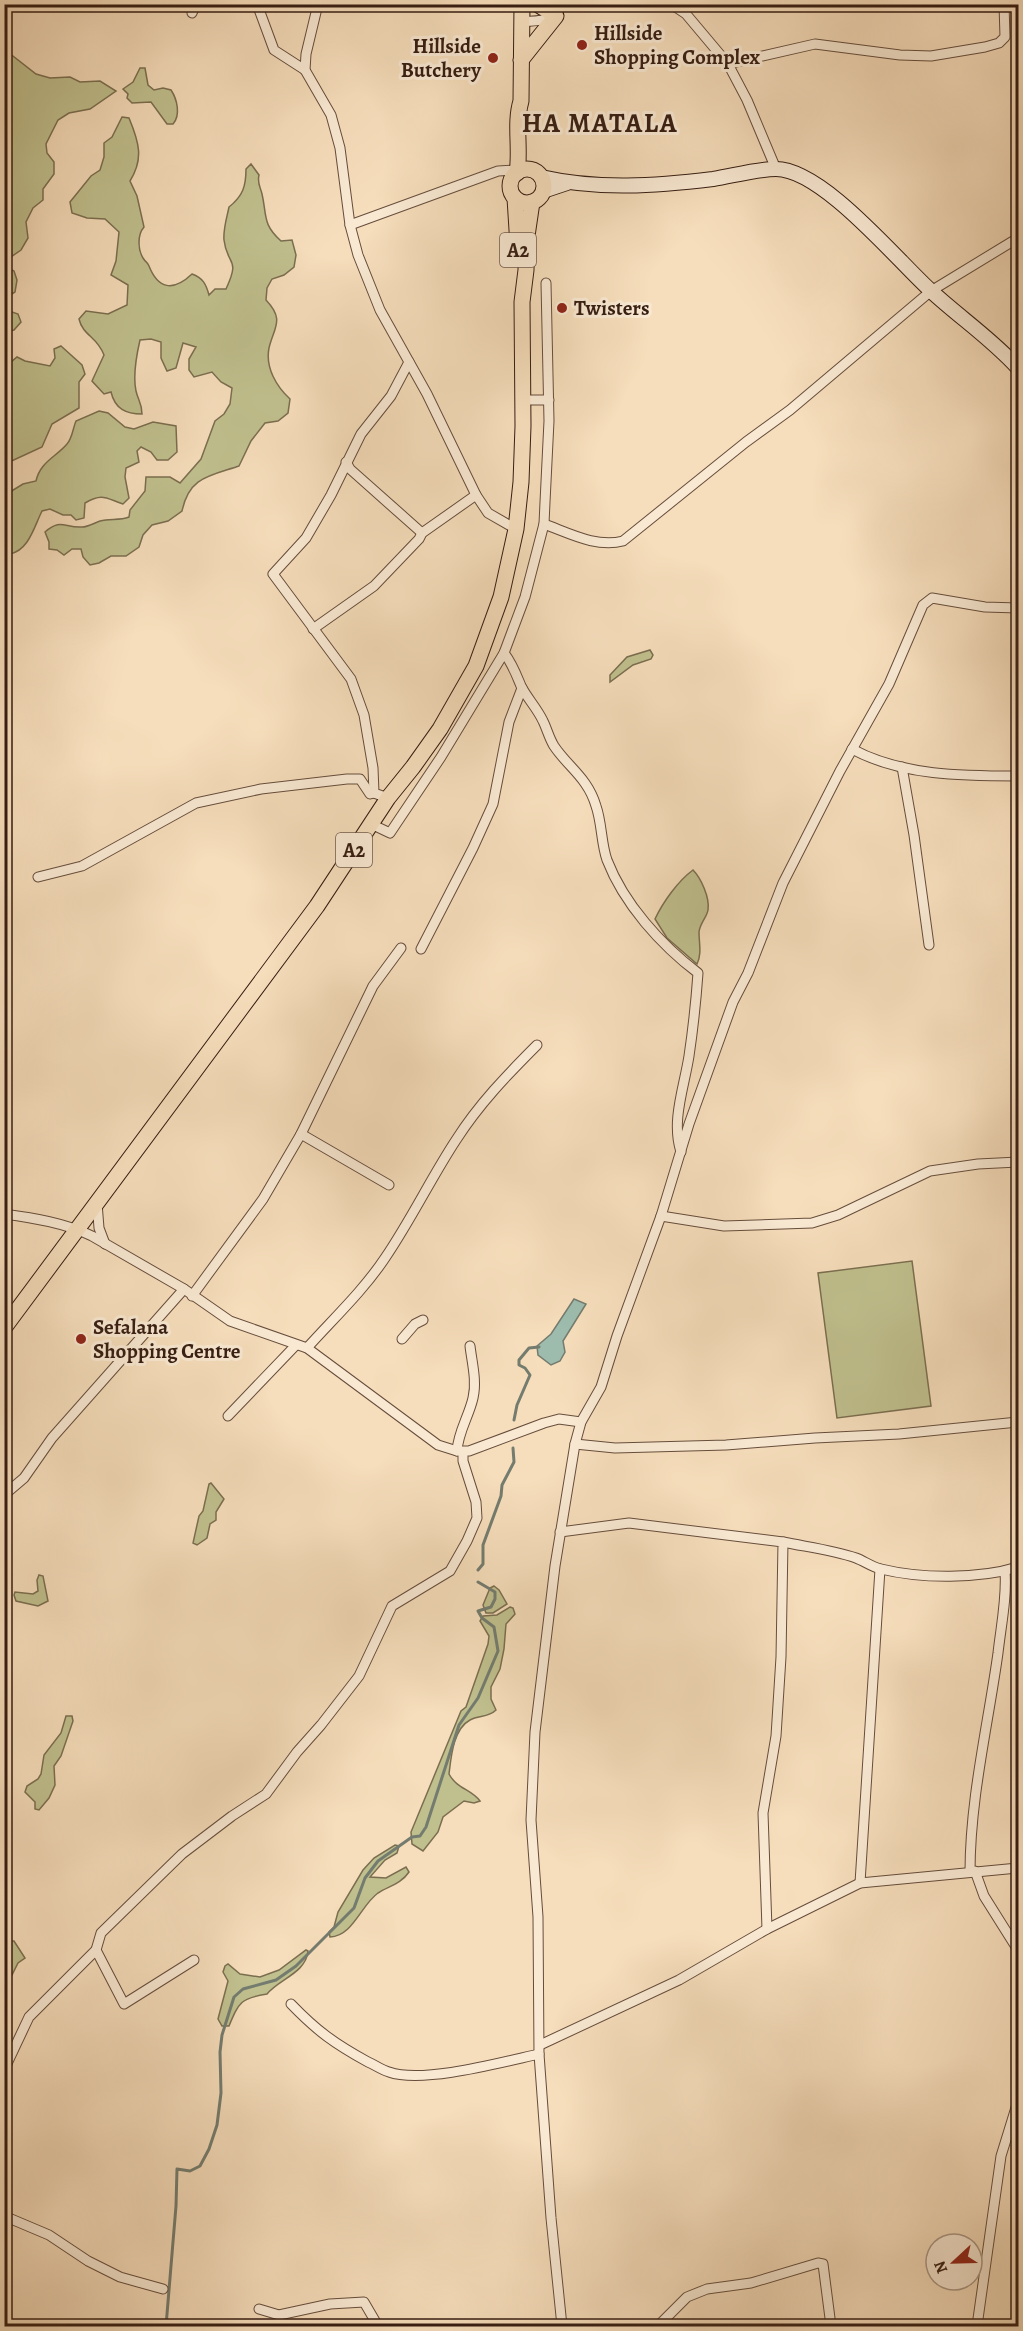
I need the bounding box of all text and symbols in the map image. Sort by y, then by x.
place label: Hillside Shopping Complex [594,19,761,71]
place label: Hillside Butchery [401,32,482,84]
marker: Hillside Shopping Complex [575,38,589,52]
marker: Hillside Butchery [486,51,500,65]
district label: HA MATALA [522,105,678,141]
road number: A2 [500,233,536,267]
place label: Twisters [574,294,650,322]
marker: Twisters [555,301,569,315]
road number: A2 [336,833,372,867]
place label: Sefalana Shopping Centre [93,1313,241,1365]
marker: Sefalana Shopping Centre [74,1332,88,1346]
north arrow [924,2232,984,2292]
text: N [929,2257,953,2277]

